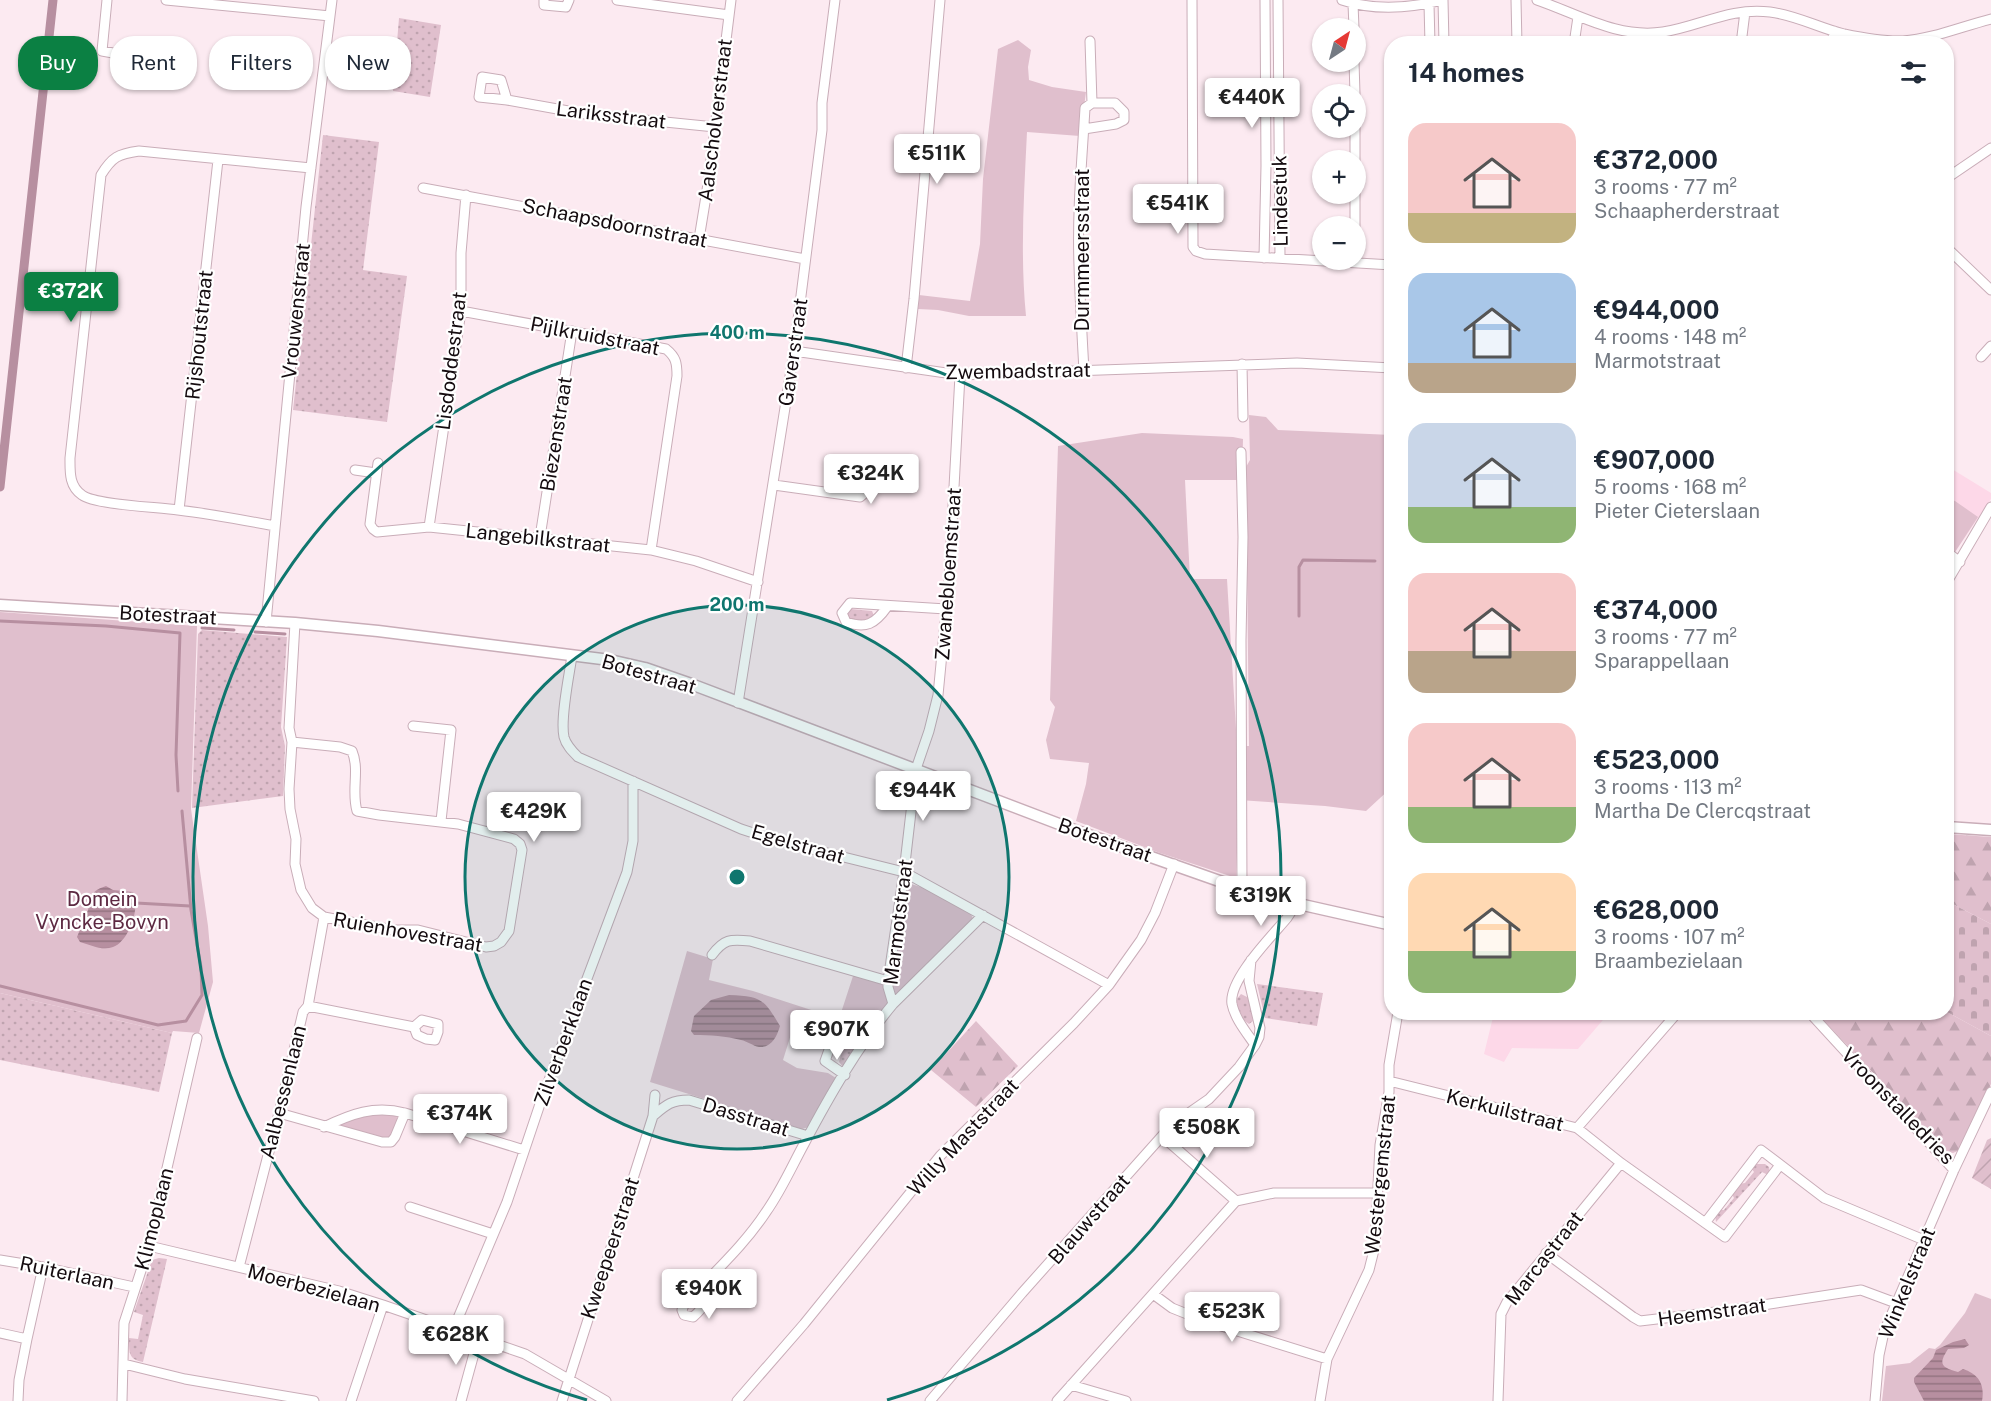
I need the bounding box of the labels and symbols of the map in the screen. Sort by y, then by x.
north arrow [1312,18,1366,72]
street label: Aalscholverstraat [693,37,737,203]
pin: €440K [1210,78,1294,129]
street label: Lariksstraat [555,96,667,134]
pin: €511K [895,134,979,185]
street label: Lindestuk [1267,155,1293,247]
street label: Durmmeersstraat [1070,168,1094,332]
pin: €541K [1136,184,1220,235]
street label: Schaapsdoornstraat [520,193,710,253]
street label: Vrouwenstraat [277,242,315,380]
street label: Rijshoutstraat [180,269,218,401]
pin: €372K [29,272,113,323]
street label: Lisdoddestraat [431,290,471,432]
street label: Gaverstraat [774,296,812,408]
street label: Pijlkruidstraat [528,312,662,360]
text: 400 m [709,322,765,343]
street label: Zwembadstraat [945,358,1091,384]
street label: Biezenstraat [535,375,577,493]
pin: €324K [829,454,913,505]
street label: Zwanebloemstraat [930,487,966,661]
street label: Langebilkstraat [464,518,612,558]
text: 200 m [710,594,764,615]
street label: Botestraat [119,600,217,630]
street label: Botestraat [599,649,699,699]
pin: €944K [881,771,965,822]
pin: €429K [492,792,576,843]
street label: Botestraat [1055,813,1155,867]
street label: Egelstraat [749,819,847,869]
street label: Marmotstraat [878,858,918,986]
centre of rings [727,867,747,887]
pin: €319K [1219,876,1303,927]
park label: Domein Vyncke-Bovyn [35,887,169,934]
street label: Ruienhovestraat [331,907,485,957]
street label: Zilverberklaan [529,975,597,1109]
pin: €907K [795,1010,879,1061]
street label: Aalbessenlaan [255,1023,311,1161]
street label: Vroonstalledries [1836,1043,1960,1169]
street label: Willy Maststraat [902,1073,1024,1201]
street label: Kerkuilstraat [1444,1084,1566,1136]
street label: Dasstraat [700,1092,792,1142]
pin: €374K [418,1094,502,1145]
street label: Westergemstraat [1360,1094,1400,1256]
pin: €508K [1165,1108,1249,1159]
street label: Klimoplaan [130,1165,178,1273]
street label: Blauwstraat [1043,1169,1135,1269]
street label: Kweepeerstraat [576,1174,644,1322]
street label: Marcastraat [1500,1206,1588,1310]
street label: Winkelstraat [1874,1224,1940,1342]
street label: Ruiterlaan [17,1251,117,1295]
street label: Moerbezielaan [245,1259,383,1317]
pin: €940K [667,1269,751,1320]
pin: €523K [1190,1292,1274,1343]
street label: Heemstraat [1656,1292,1768,1332]
pin: €628K [414,1315,498,1366]

